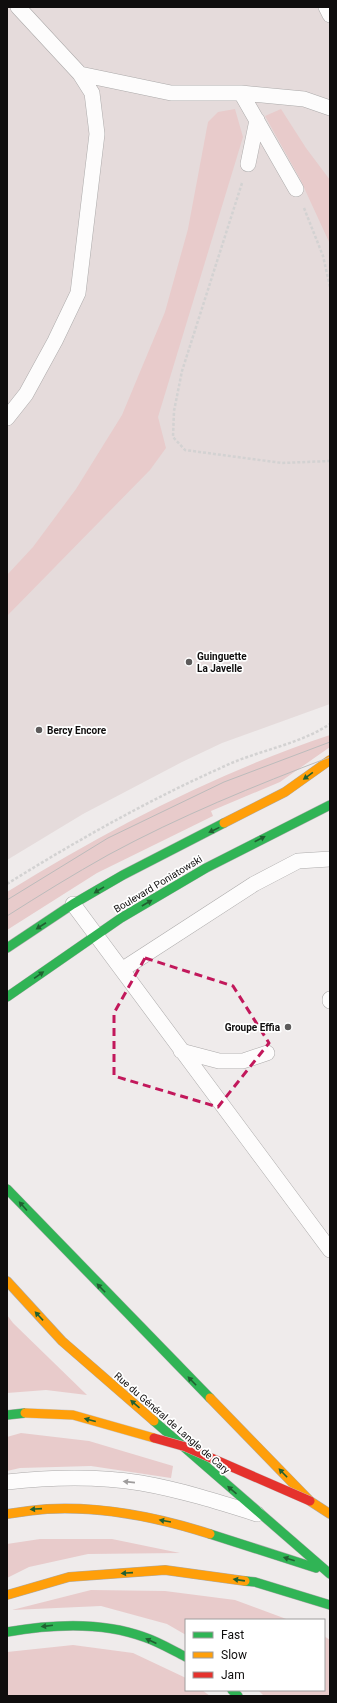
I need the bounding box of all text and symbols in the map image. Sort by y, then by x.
place label: Guinguette La Javelle [197,651,247,674]
marker: Guinguette La Javelle [184,657,194,667]
marker: Bercy Encore [34,725,44,735]
place label: Bercy Encore [47,725,107,736]
one-way arrow [302,772,313,780]
one-way arrow [208,827,219,833]
one-way arrow [255,836,266,842]
street label: Boulevard Poniatowski [112,853,204,915]
one-way arrow [94,886,104,894]
one-way arrow [141,899,153,906]
one-way arrow [35,922,46,930]
one-way arrow [34,971,44,979]
place label: Groupe Effia [225,1022,281,1033]
marker: Groupe Effia [283,1022,293,1032]
one-way arrow [18,1201,27,1211]
one-way arrow [96,1283,106,1293]
one-way arrow [35,1311,44,1321]
street label: Rue du Général de Langle de Cary [112,1370,232,1476]
one-way arrow [187,1376,197,1386]
one-way arrow [129,1400,140,1409]
one-way arrow [84,1417,96,1423]
one-way arrow [278,1468,288,1478]
one-way arrow [123,1479,135,1485]
one-way arrow [227,1485,237,1495]
one-way arrow [30,1505,42,1512]
one-way arrow [159,1518,171,1524]
one-way arrow [283,1556,295,1562]
one-way arrow [121,1569,133,1576]
one-way arrow [233,1577,245,1583]
legend [185,1619,325,1691]
one-way arrow [41,1623,53,1629]
text: Fast [221,1628,244,1642]
one-way arrow [145,1638,156,1644]
text: Slow [221,1648,247,1662]
text: Jam [221,1668,245,1682]

